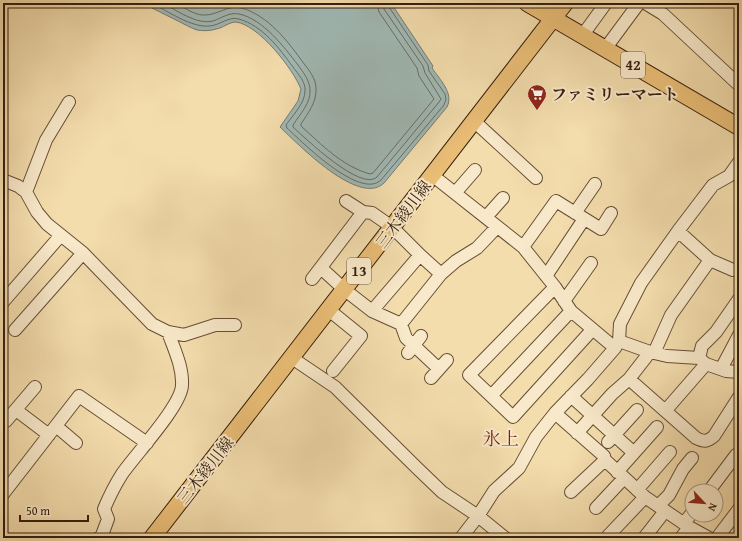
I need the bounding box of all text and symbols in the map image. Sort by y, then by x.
road number: 42 [621,52,645,78]
place label: ファミリーマート [551,82,679,106]
supermarket icon: ファミリーマート [526,83,548,111]
street label: 三木綾川線 [369,175,437,253]
road number: 13 [347,258,371,284]
district label: 氷上 [483,425,519,452]
street label: 三木綾川線 [171,431,239,509]
north arrow [684,483,724,523]
scale bar [20,497,88,523]
text: N [704,501,722,515]
text: 50 m [26,502,50,519]

